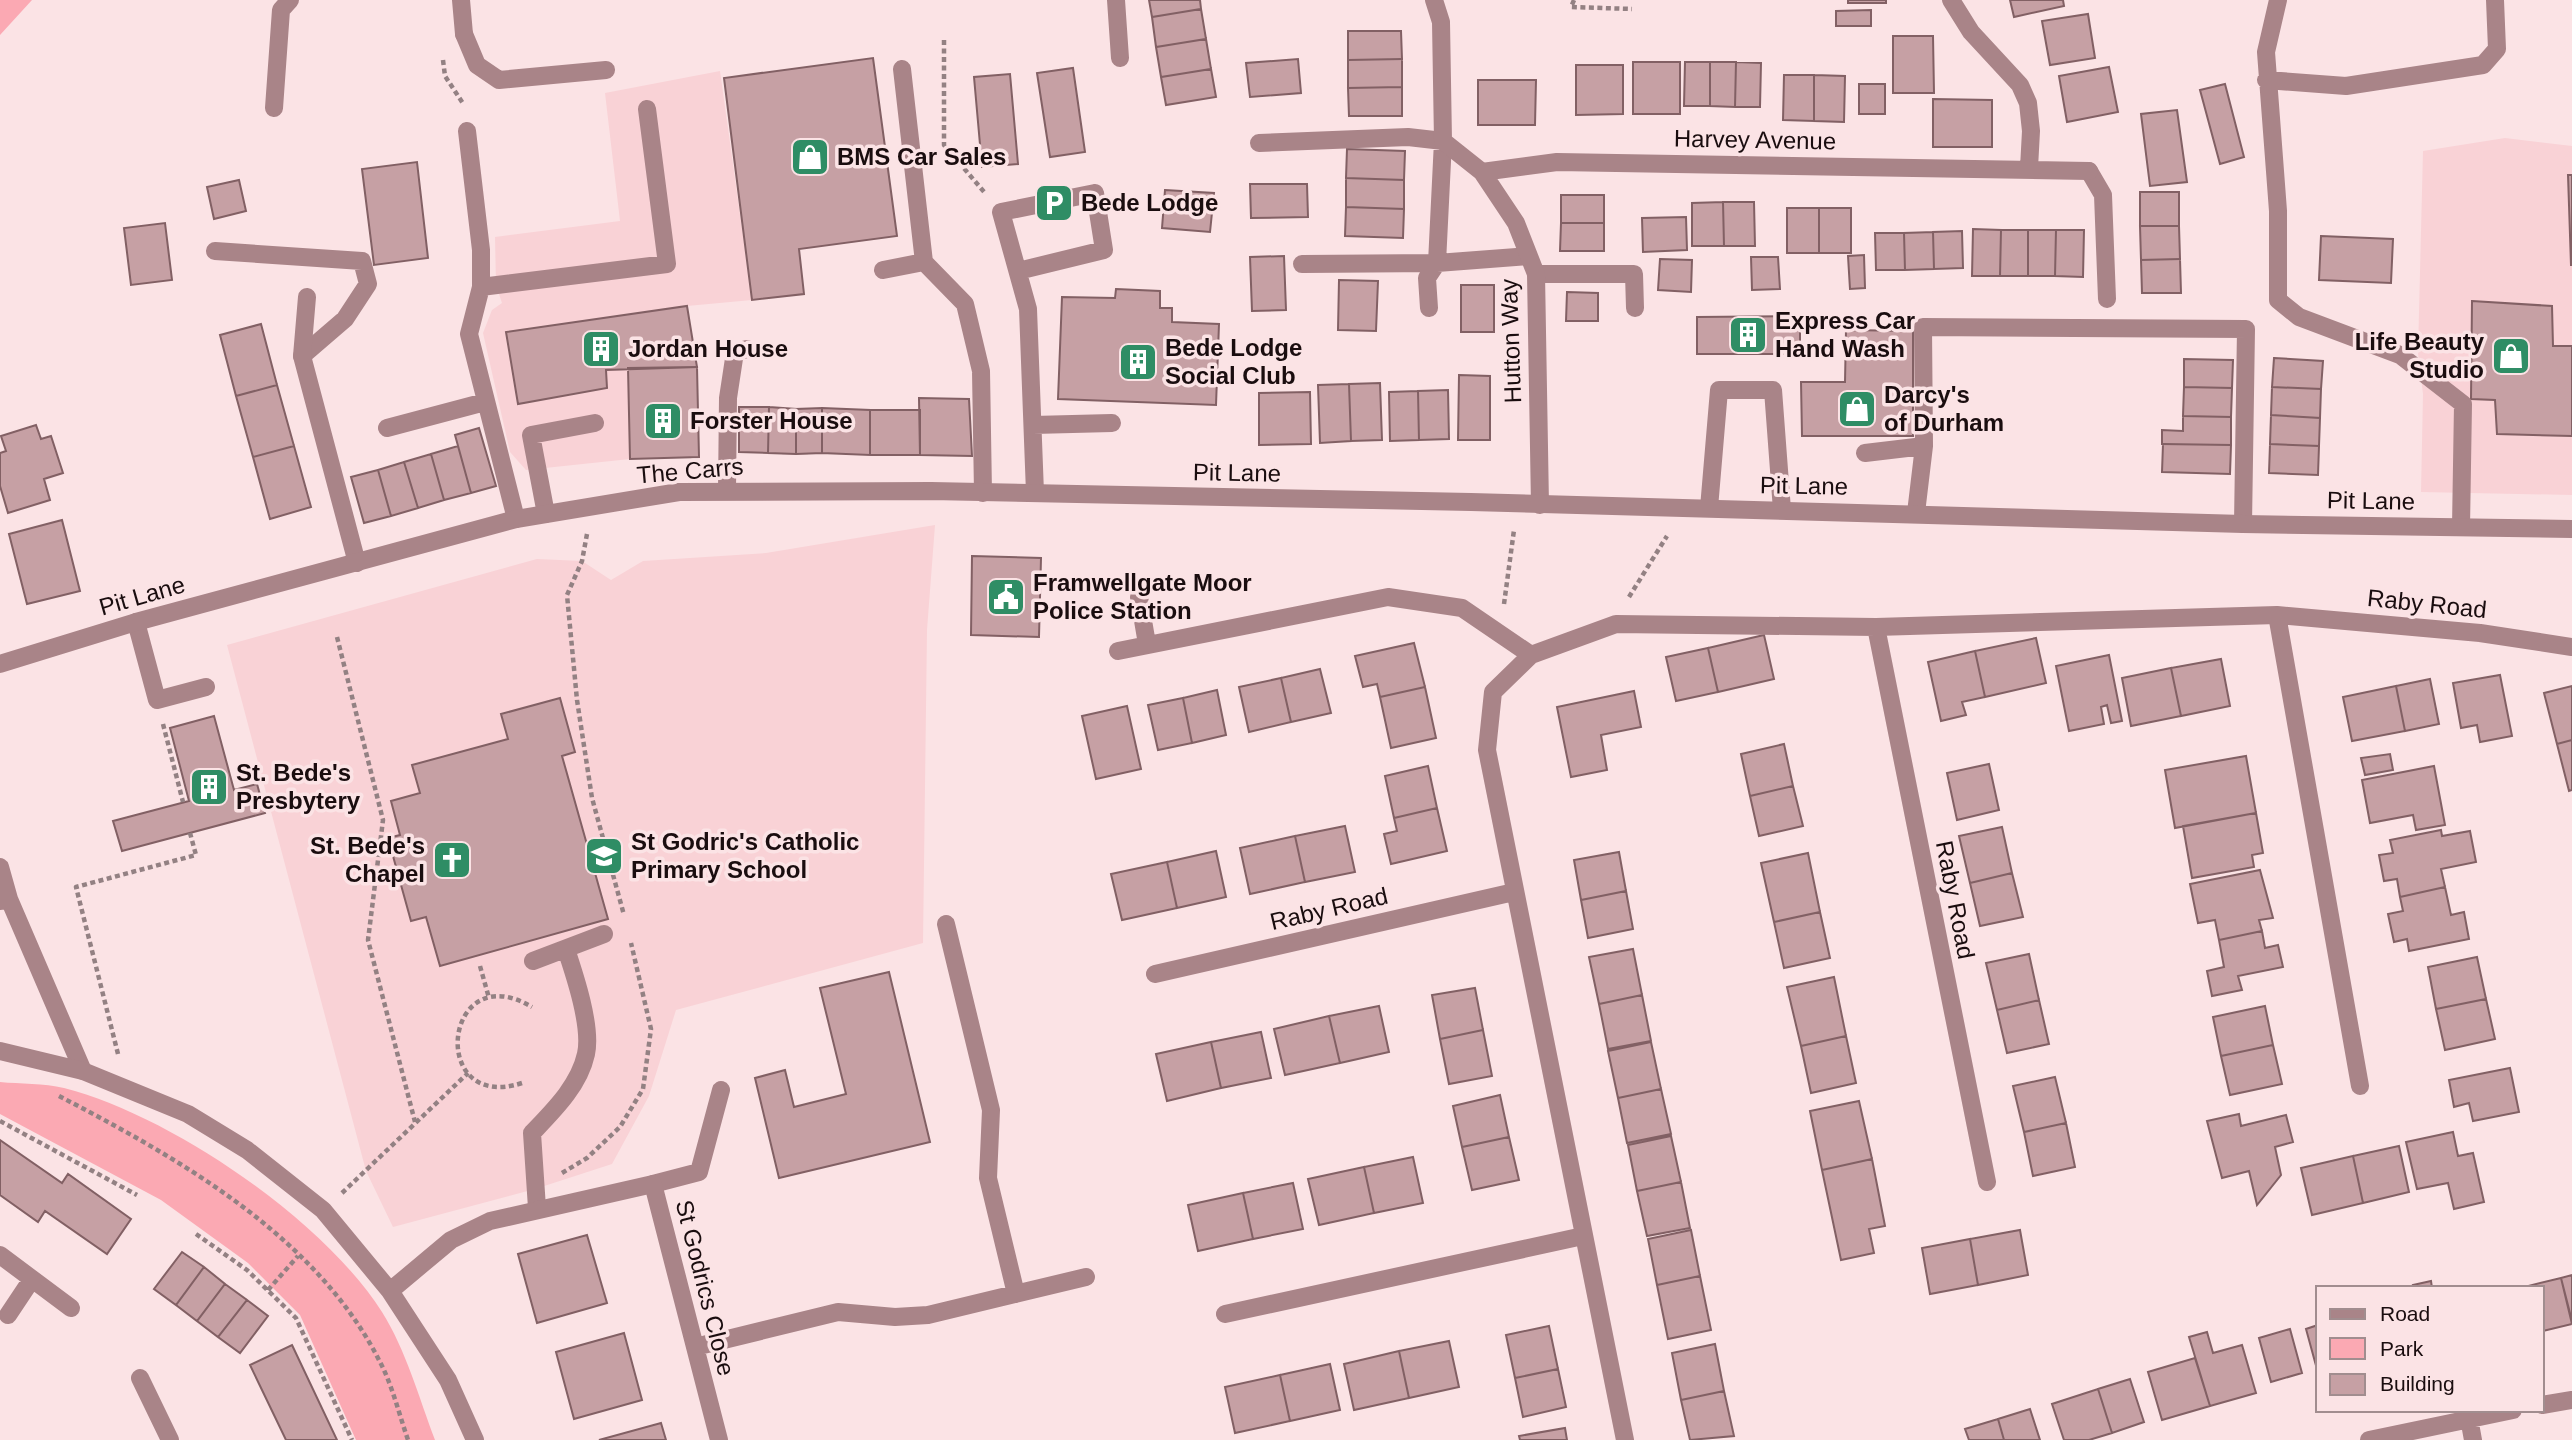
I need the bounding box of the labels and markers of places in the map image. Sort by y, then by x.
shop icon: BMS Car Sales [789,136,831,178]
place label: BMS Car Sales [837,143,1006,170]
parking icon: Bede Lodge [1033,182,1075,224]
place label: Bede Lodge [1081,189,1218,216]
place label: Express Car Hand Wash [1775,307,1915,362]
building icon: Express Car Hand Wash [1727,314,1769,356]
building icon: Jordan House [580,328,622,370]
place label: Life Beauty Studio [2355,328,2485,383]
place label: Bede Lodge Social Club [1165,334,1302,389]
place label: Jordan House [628,335,788,362]
shop icon: Life Beauty Studio [2490,335,2532,377]
building icon: Bede Lodge Social Club [1117,341,1159,383]
place label: Darcy's of Durham [1884,381,2004,436]
shop icon: Darcy's of Durham [1836,388,1878,430]
building icon: Forster House [642,400,684,442]
place label: Forster House [690,407,853,434]
place label: Framwellgate Moor Police Station [1033,569,1252,624]
public building icon: Framwellgate Moor Police Station [985,576,1027,618]
place label: St. Bede's Presbytery [236,759,361,814]
building icon: St. Bede's Presbytery [188,766,230,808]
place label: St Godric's Catholic Primary School [631,828,859,883]
place label: St. Bede's Chapel [310,832,425,887]
school or university icon: St Godric's Catholic Primary School [583,835,625,877]
church icon: St. Bede's Chapel [431,839,473,881]

